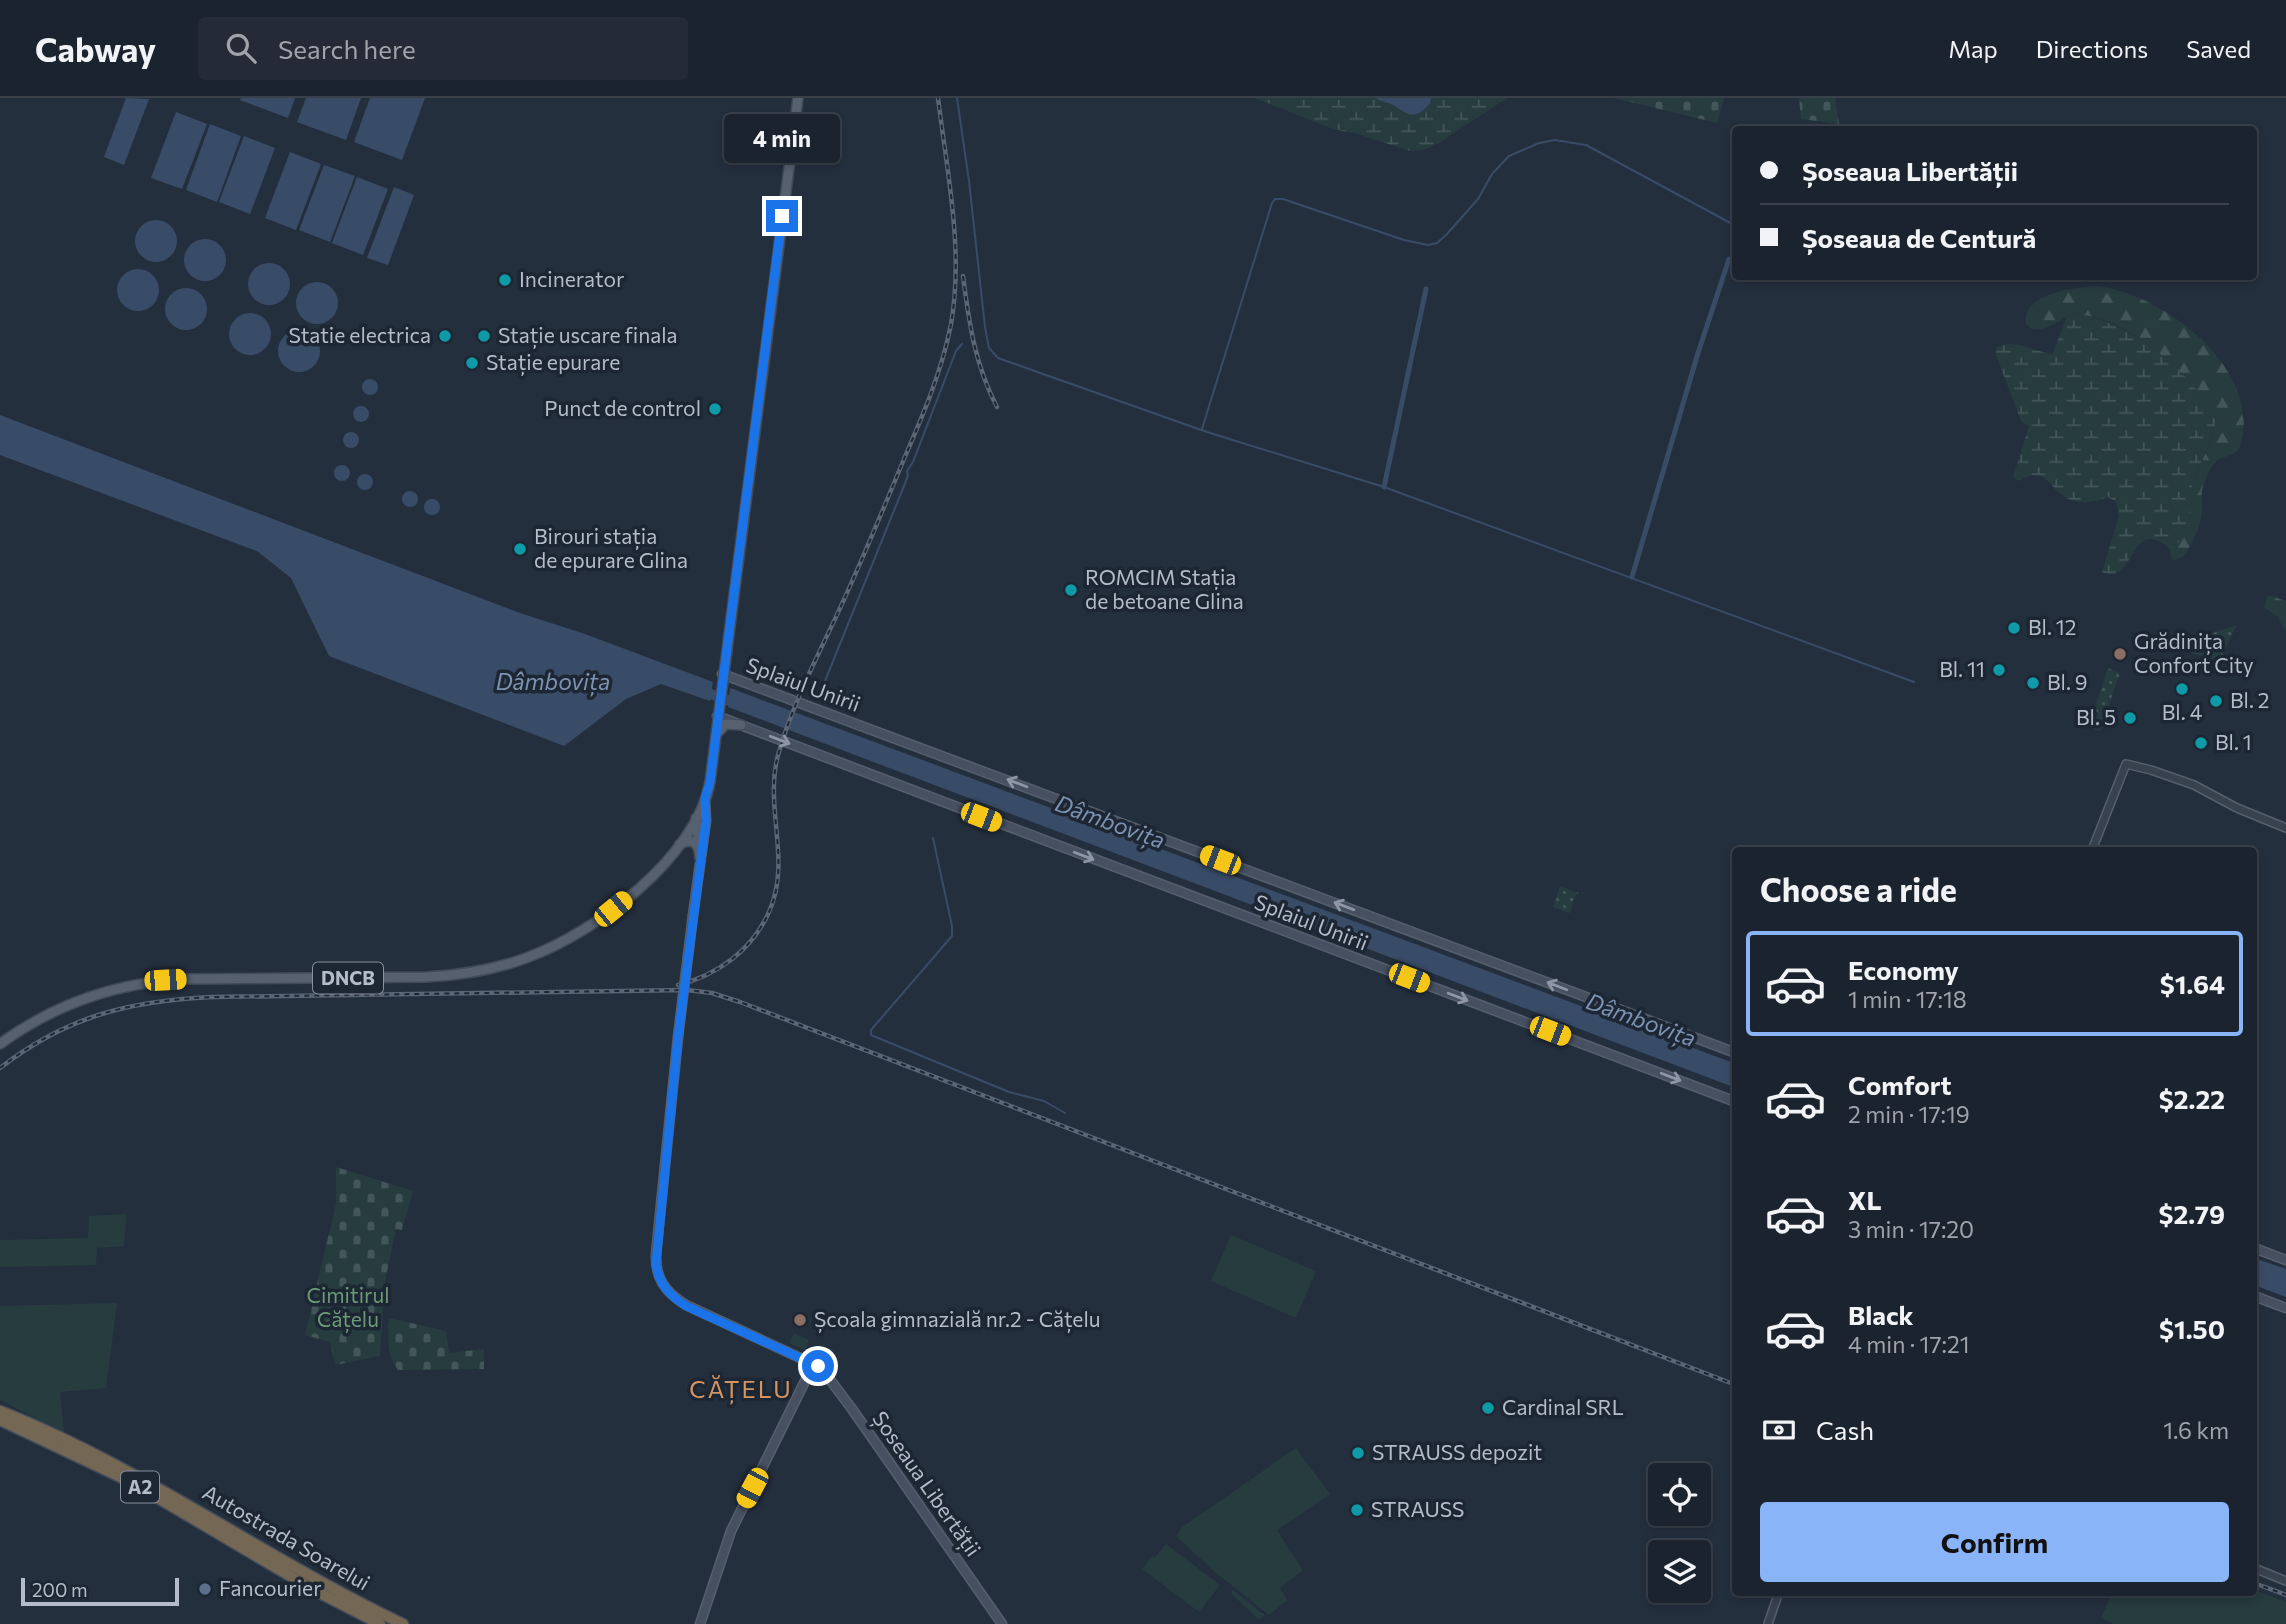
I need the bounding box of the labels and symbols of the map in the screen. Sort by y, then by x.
callout: 4 min [724,115,840,164]
route end [766,200,798,232]
place label: Incinerator [519,266,624,291]
marker: Incinerator [497,272,513,288]
place label: Statie electrica [289,322,431,347]
place label: Stație uscare finala [498,322,678,349]
marker: Statie electrica [437,328,453,344]
marker: Stație uscare finala [476,328,492,344]
place label: Stație epurare [486,349,620,376]
marker: Stație epurare [464,355,480,371]
place label: Punct de control [544,395,701,420]
marker: Punct de control [707,401,723,417]
place label: Birouri stația de epurare Glina [534,523,688,572]
marker: Birouri stația de epurare Glina [512,541,528,557]
place label: ROMCIM Stația de betoane Glina [1085,564,1244,613]
marker: ROMCIM Stația de betoane Glina [1063,582,1079,598]
place label: Bl. 12 [2028,614,2077,639]
marker: Bl. 12 [2006,620,2022,636]
place label: Grădinița Confort City [2134,628,2254,677]
marker: Grădinița Confort City [2112,646,2128,662]
street label: Splaiul Unirii [743,651,864,716]
place label: Bl. 11 [1939,656,1985,681]
marker: Bl. 11 [1991,662,2007,678]
water label: Dâmbovița [496,667,610,697]
place label: Bl. 9 [2047,669,2088,694]
marker: Bl. 9 [2025,675,2041,691]
marker: Bl. 4 [2174,681,2190,697]
place label: Bl. 2 [2230,687,2270,712]
marker: Bl. 2 [2208,693,2224,709]
place label: Bl. 4 [2162,699,2203,724]
place label: Bl. 5 [2076,704,2116,729]
marker: Bl. 5 [2122,710,2138,726]
place label: Bl. 1 [2215,729,2252,754]
one-way arrow [769,735,791,748]
marker: Bl. 1 [2193,735,2209,751]
one-way arrow [1006,776,1028,788]
water label: Dâmbovița [1051,788,1169,856]
car [958,800,1005,834]
car [1197,843,1244,877]
one-way arrow [1073,851,1095,864]
car [591,888,636,930]
street label: Splaiul Unirii [1251,889,1372,955]
one-way arrow [1334,899,1356,912]
car [1386,961,1433,995]
road number: DNCB [313,962,383,993]
car [144,968,187,992]
one-way arrow [1547,979,1569,992]
water label: Dâmbovița [1582,986,1700,1054]
one-way arrow [1446,991,1468,1004]
car [1527,1014,1574,1048]
one-way arrow [1659,1072,1681,1084]
park label: Cimitirul Cățelu [307,1282,389,1333]
place label: Școala gimnazială nr.2 - Cățelu [814,1306,1101,1333]
marker: Școala gimnazială nr.2 - Cățelu [792,1312,808,1328]
route start [802,1350,834,1382]
district label: CĂȚELU [689,1374,793,1405]
place label: Cardinal SRL [1502,1394,1624,1419]
marker: Cardinal SRL [1480,1400,1496,1416]
street label: Șoseaua Libertății [866,1406,987,1562]
place label: STRAUSS depozit [1372,1439,1542,1464]
marker: STRAUSS depozit [1350,1445,1366,1461]
car [733,1465,772,1511]
road number: A2 [121,1471,159,1502]
street label: Autostrada Soarelui [199,1479,375,1595]
place label: STRAUSS [1371,1496,1464,1521]
marker: STRAUSS [1349,1502,1365,1518]
scale bar [21,1575,178,1607]
place label: Fancourier [219,1575,322,1600]
marker: Fancourier [197,1581,213,1597]

